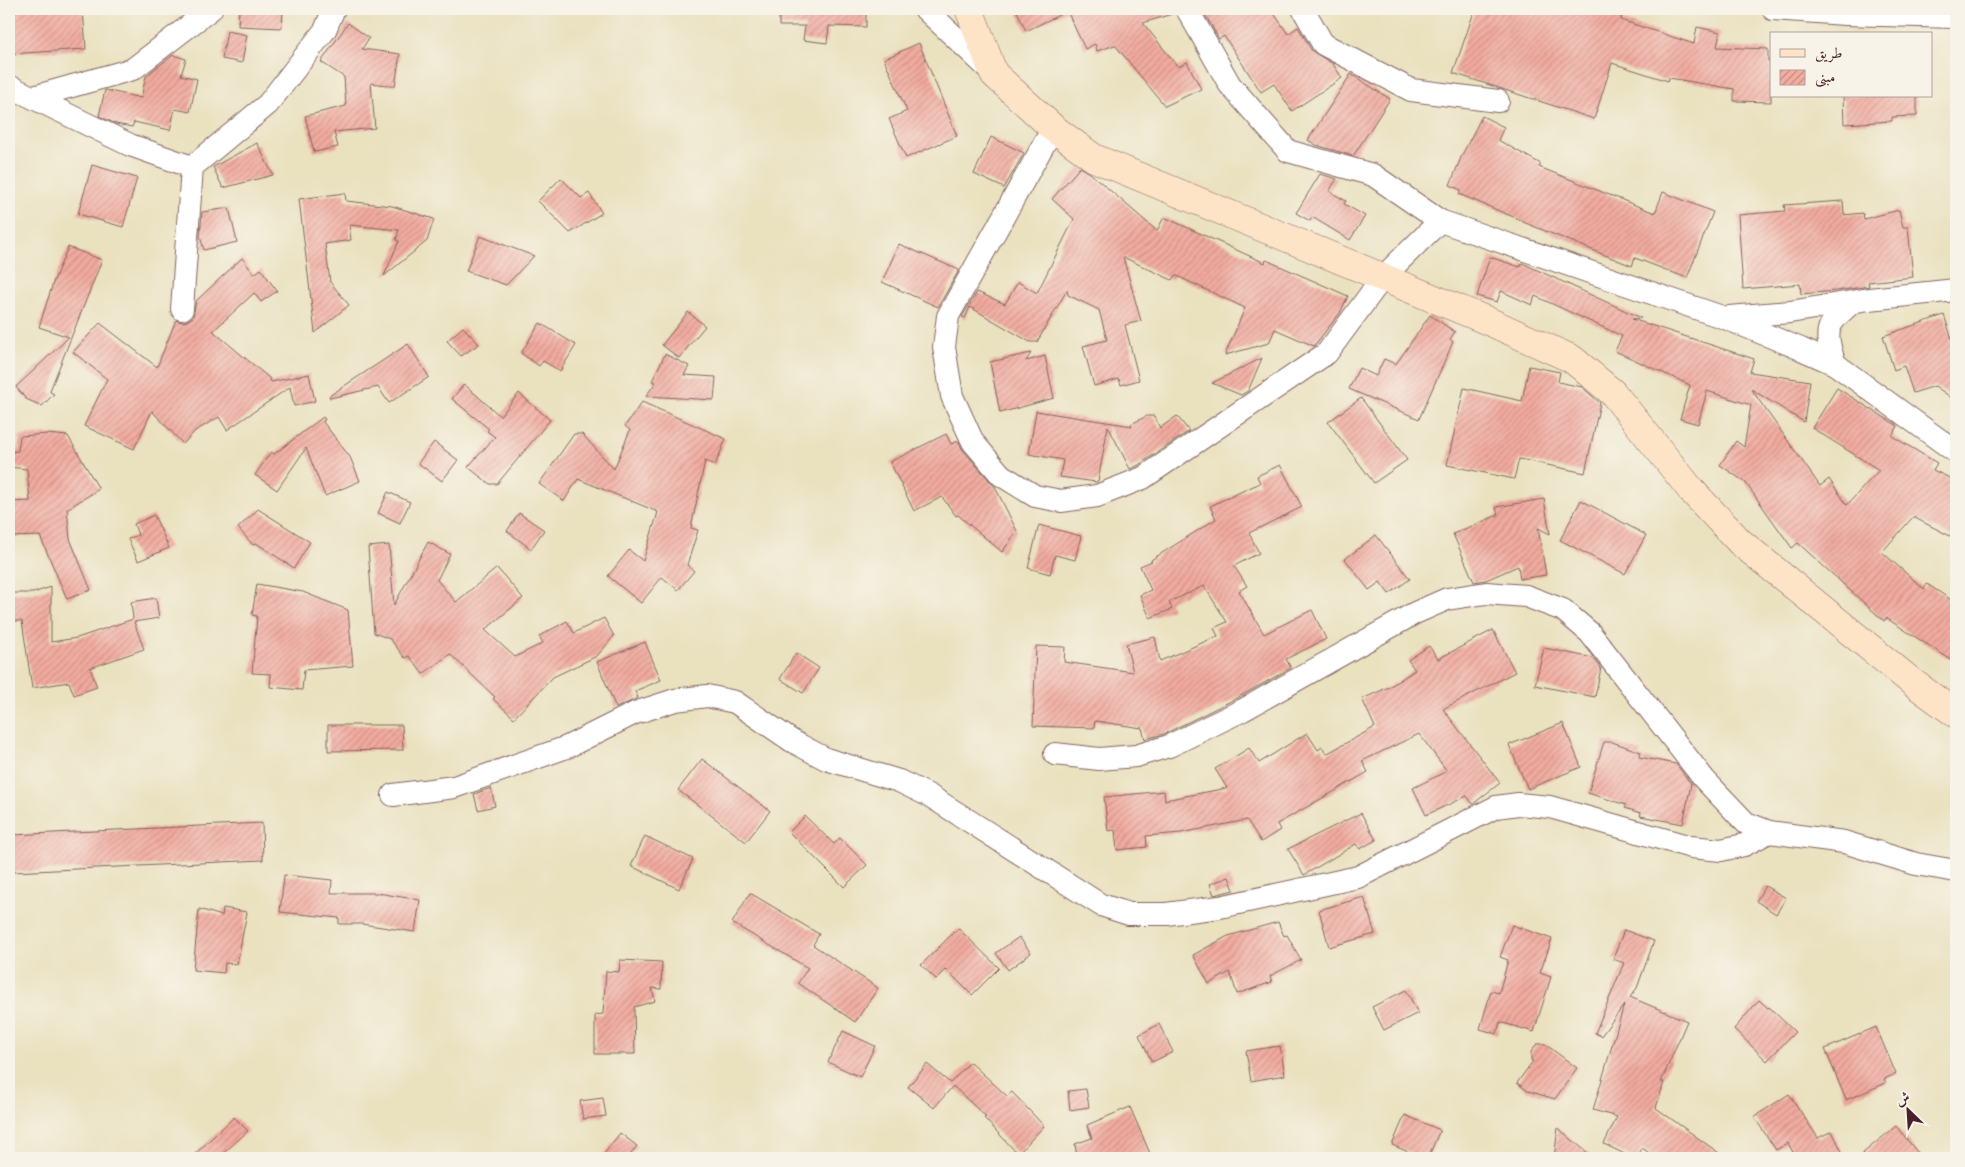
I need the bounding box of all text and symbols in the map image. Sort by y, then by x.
legend [1770,32,1932,98]
text: طريق [1815,44,1842,63]
text: مبنى [1815,68,1835,88]
north arrow [1882,1084,1932,1134]
text: ش [1893,1088,1913,1109]

